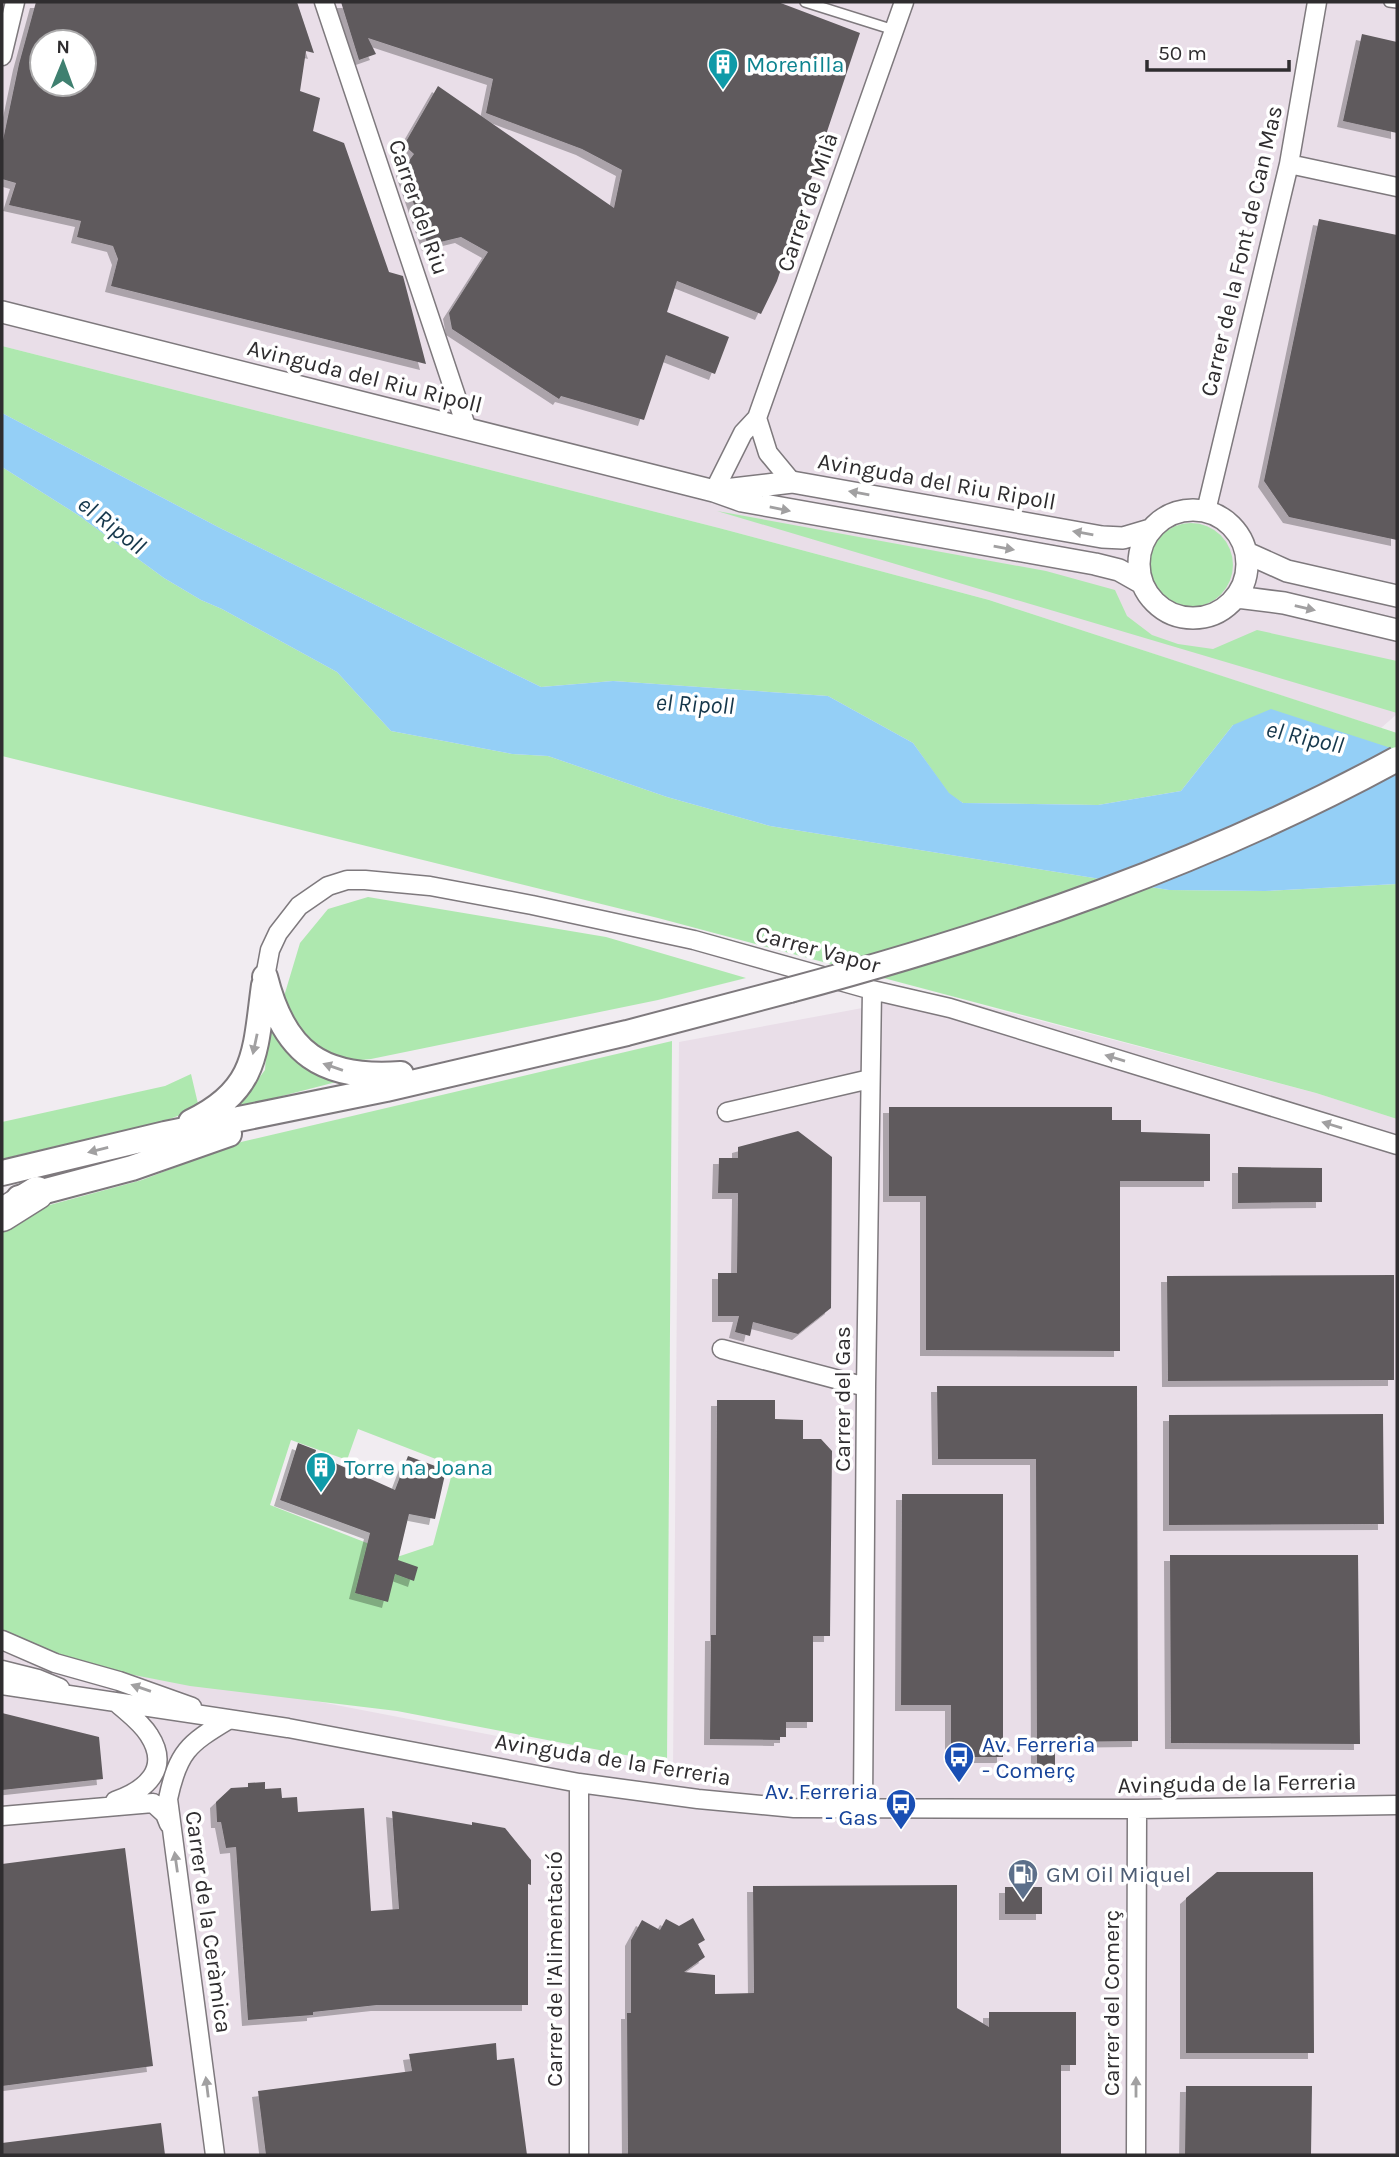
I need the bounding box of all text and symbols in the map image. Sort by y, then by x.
north arrow [28,28,98,98]
scale bar [1147,28,1289,72]
text: N [56,36,70,58]
text: 50 m [1158,41,1207,65]
building icon: Morenilla [706,47,740,91]
place label: Morenilla [746,51,844,78]
street label: Carrer de la Font de Can Mas [1195,103,1288,399]
street label: Carrer de Milà [771,129,844,275]
street label: Carrer del Riu [383,136,454,278]
street label: Avinguda del Riu Ripoll [245,334,485,419]
street label: Avinguda del Riu Ripoll [816,447,1058,516]
one-way arrow [848,488,870,499]
water label: el Ripoll [72,490,152,560]
one-way arrow [769,503,791,514]
one-way arrow [1072,527,1094,538]
one-way arrow [993,543,1015,554]
one-way arrow [1294,603,1316,614]
water label: el Ripoll [655,688,735,720]
water label: el Ripoll [1263,715,1347,759]
street label: Carrer Vapor [752,920,884,979]
one-way arrow [249,1034,260,1056]
one-way arrow [1104,1053,1125,1063]
one-way arrow [322,1061,343,1072]
one-way arrow [1321,1120,1342,1130]
one-way arrow [87,1145,109,1156]
street label: Carrer del Gas [829,1326,856,1472]
building icon: Torre na Joana [304,1450,338,1494]
place label: Torre na Joana [344,1454,493,1481]
one-way arrow [130,1682,151,1693]
street label: Avinguda de la Ferreria [493,1727,733,1791]
place label: Av. Ferreria - Comerç [982,1731,1095,1784]
bus stop icon: Av. Ferreria - Comerç [942,1740,976,1784]
street label: Avinguda de la Ferreria [1117,1768,1357,1799]
place label: Av. Ferreria - Gas [765,1778,878,1831]
bus stop icon: Av. Ferreria - Gas [884,1787,918,1831]
street label: Carrer de la Ceràmica [180,1809,237,2035]
one-way arrow [171,1851,182,1873]
street label: Carrer de l'Alimentació [541,1851,568,2087]
fuel station icon: GM Oil Miquel [1006,1857,1040,1901]
place label: GM Oil Miquel [1046,1861,1191,1888]
street label: Carrer del Comerç [1098,1910,1125,2096]
one-way arrow [201,2076,212,2098]
one-way arrow [1130,2076,1142,2098]

